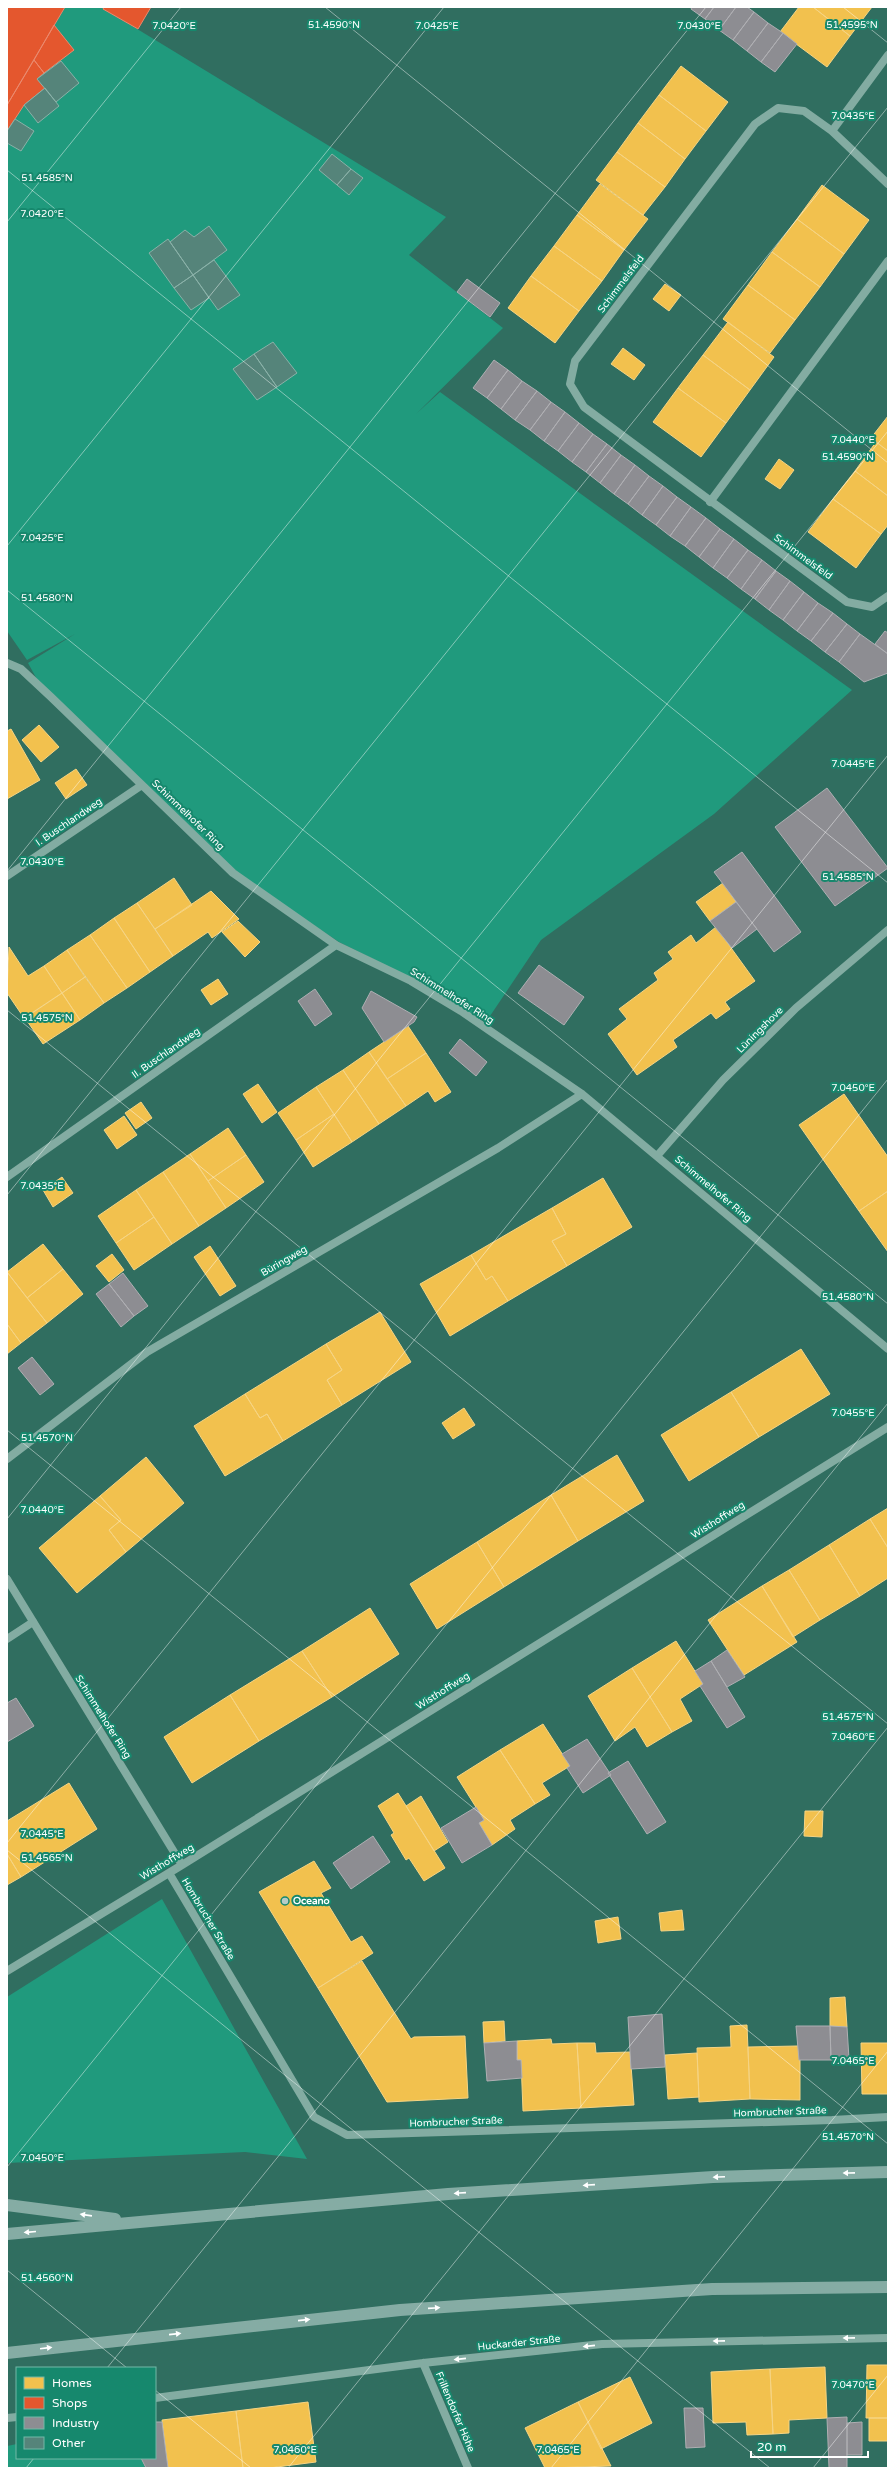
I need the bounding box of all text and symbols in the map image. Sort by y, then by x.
text: 51.4590°N [308,19,360,31]
text: 51.4595°N [826,19,878,31]
text: 7.0420°E [152,20,196,32]
text: 7.0425°E [415,20,459,32]
text: 7.0430°E [677,20,721,32]
text: 7.0435°E [831,110,875,122]
text: 51.4585°N [21,172,73,184]
text: 7.0420°E [20,208,64,220]
street label: Schimmelsfeld [595,253,647,315]
text: 7.0440°E [831,434,875,446]
text: 51.4590°N [822,451,874,463]
text: 7.0425°E [20,532,64,544]
street label: Schimmelsfeld [771,532,835,582]
text: 51.4580°N [21,592,73,604]
text: 7.0445°E [831,758,875,770]
street label: Schimmelhofer Ring [149,777,227,853]
street label: I. Buschlandweg [33,795,105,849]
text: 7.0430°E [20,856,64,868]
text: 51.4585°N [822,871,874,883]
street label: Schimmelhofer Ring [408,965,496,1027]
street label: Lüningshove [734,1004,786,1056]
text: 51.4575°N [21,1012,73,1024]
street label: II. Buschlandweg [130,1025,202,1081]
text: 7.0450°E [831,1082,875,1094]
street label: Schimmelhofer Ring [672,1153,754,1225]
text: 7.0435°E [20,1180,64,1192]
street label: Büringweg [259,1243,309,1279]
text: 51.4580°N [822,1291,874,1303]
text: 7.0455°E [831,1407,875,1419]
text: 51.4570°N [21,1432,73,1444]
street label: Wisthoffweg [689,1499,747,1541]
text: 7.0440°E [20,1504,64,1516]
street label: Wisthoffweg [414,1670,472,1712]
street label: Schimmelhofer Ring [72,1673,134,1761]
text: 51.4575°N [822,1711,874,1723]
text: 7.0460°E [831,1731,875,1743]
text: 7.0445°E [20,1828,64,1840]
street label: Wisthoffweg [138,1841,196,1883]
text: 51.4565°N [21,1852,73,1864]
street label: Hombrucher Straße [179,1876,237,1962]
place label: Oceano [293,1895,330,1907]
marker: Oceano [280,1896,290,1906]
text: 7.0465°E [831,2055,875,2067]
street label: Hombrucher Straße [733,2104,827,2120]
street label: Hombrucher Straße [409,2114,503,2130]
text: 51.4570°N [822,2131,874,2143]
text: 7.0450°E [20,2152,64,2164]
one-way arrow [842,2170,855,2176]
one-way arrow [713,2173,725,2180]
one-way arrow [583,2181,595,2188]
one-way arrow [454,2189,466,2196]
one-way arrow [80,2212,92,2218]
one-way arrow [24,2228,36,2235]
text: 51.4560°N [21,2272,73,2284]
one-way arrow [428,2304,440,2311]
one-way arrow [298,2317,310,2323]
one-way arrow [169,2331,181,2337]
street label: Huckarder Straße [477,2333,561,2353]
one-way arrow [843,2335,855,2342]
one-way arrow [713,2338,725,2345]
one-way arrow [583,2342,595,2349]
one-way arrow [40,2345,52,2351]
one-way arrow [454,2356,466,2363]
legend [16,2367,156,2459]
street label: Frillendorfer Höhe [433,2370,477,2454]
text: Homes [52,2376,92,2390]
text: 7.0470°E [831,2379,875,2391]
text: Shops [52,2396,87,2410]
text: Industry [52,2416,99,2430]
scale bar [751,2433,868,2459]
text: Other [52,2436,85,2450]
text: 20 m [757,2440,786,2454]
text: 7.0460°E [273,2444,317,2456]
text: 7.0465°E [536,2444,580,2456]

